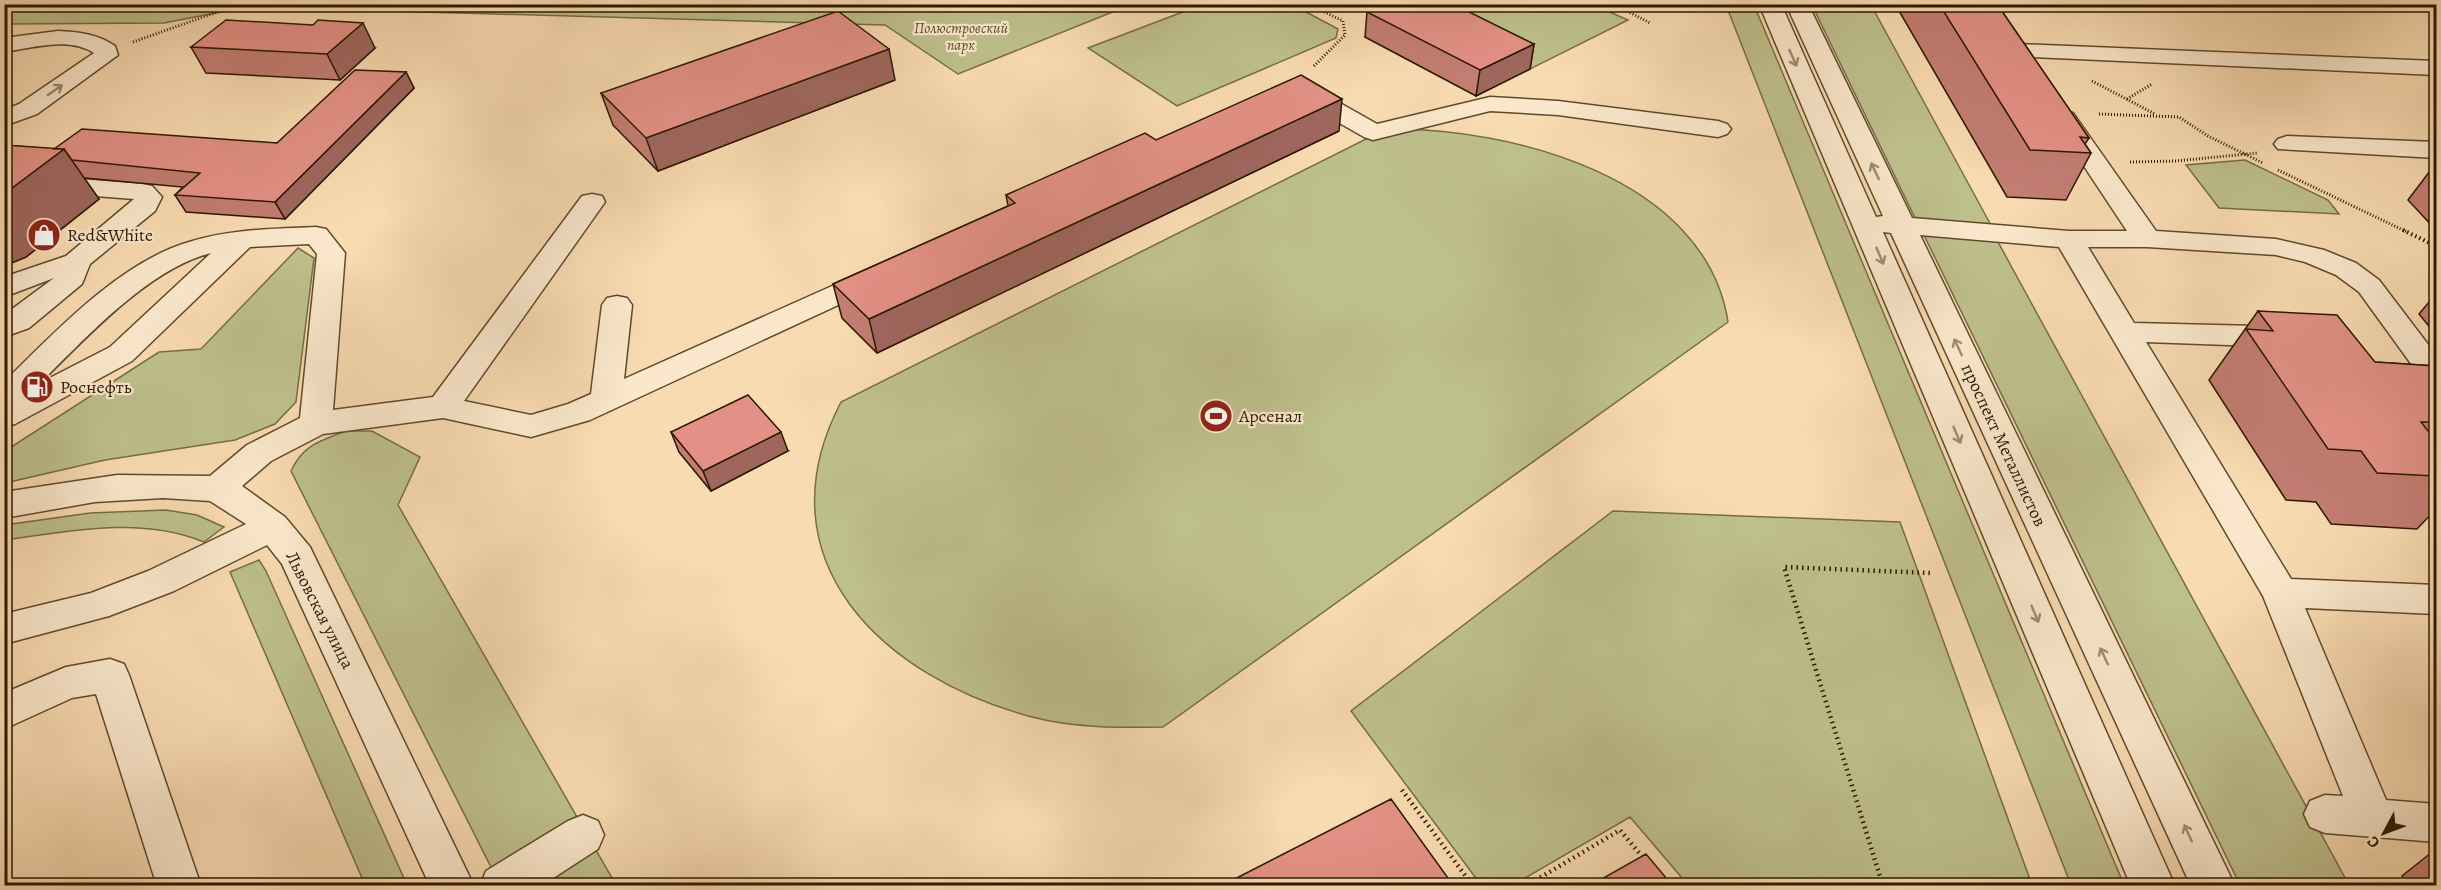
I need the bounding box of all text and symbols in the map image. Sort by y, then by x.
park label: Полюстровский парк [914,18,1008,55]
one-way arrow [1788,48,1799,67]
one-way arrow [46,84,63,96]
one-way arrow [1869,162,1880,180]
shop icon: Red&White [26,217,62,253]
place label: Red&White [67,223,153,247]
one-way arrow [1875,246,1886,265]
one-way arrow [1952,339,1964,357]
street label: проспект Металлистов [1956,360,2052,530]
fuel station icon: Роснефть [19,369,55,405]
place label: Роснефть [60,375,132,399]
sports icon: Арсенал [1198,398,1234,434]
place label: Арсенал [1238,404,1302,428]
one-way arrow [1953,426,1964,444]
street label: Львовская улица [280,547,360,673]
one-way arrow [2030,604,2041,622]
one-way arrow [2098,648,2110,666]
north arrow [2354,803,2414,863]
one-way arrow [2181,824,2193,842]
text: С [2362,831,2385,853]

